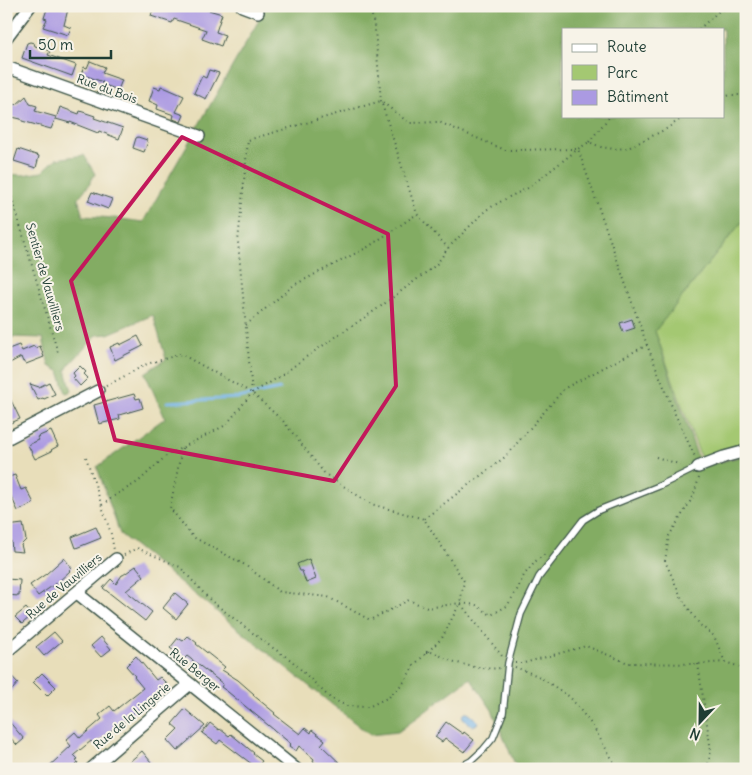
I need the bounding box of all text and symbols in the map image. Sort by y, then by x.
scale bar [30,28,111,60]
legend [562,28,724,118]
text: 50 m [38,35,73,54]
text: Route [607,37,647,56]
text: Parc [607,63,638,82]
street label: Rue du Bois [75,71,140,106]
text: Bâtiment [607,87,669,106]
street label: Sentier de Vauvilliers [23,221,68,333]
street label: Rue de Vauvilliers [23,550,105,622]
street label: Rue Berger [167,645,224,695]
street label: Rue de la Lingerie [90,679,173,752]
north arrow [674,698,724,748]
text: N [687,724,703,744]

